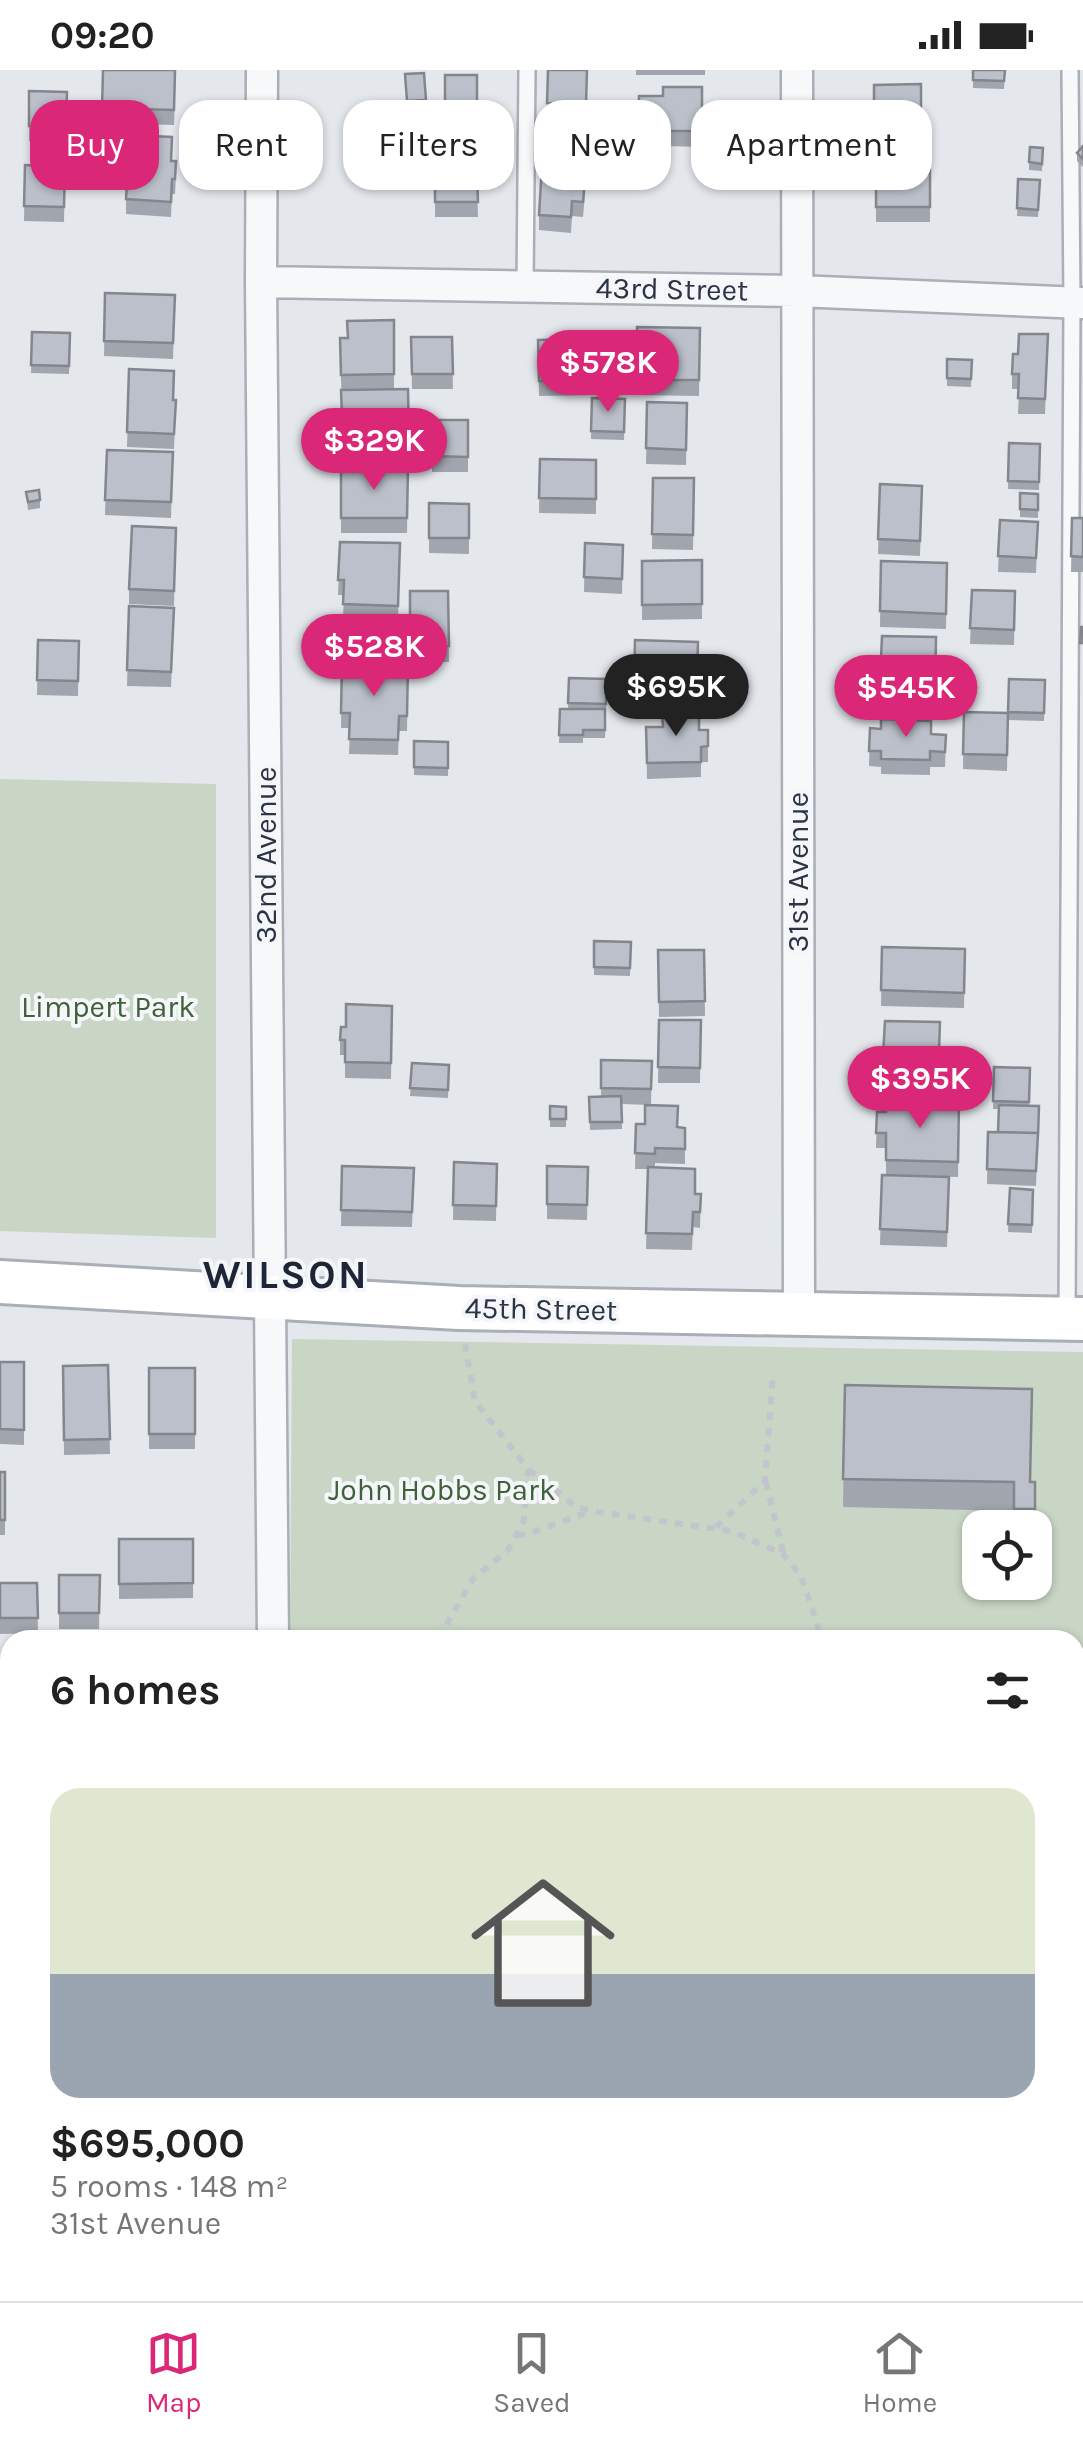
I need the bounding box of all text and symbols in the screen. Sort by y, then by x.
text: 09:20 [50,13,154,58]
chip: Buy [30,100,159,190]
chip: Rent [179,100,323,190]
chip: Filters [343,100,514,190]
chip: New [534,100,671,190]
chip: Apartment [691,100,932,190]
street label: 43rd Street [595,270,749,308]
pin: $578K [538,330,678,415]
text: $578K [559,344,657,381]
pin: $329K [304,408,444,493]
text: $329K [323,422,425,459]
pin: $528K [304,614,444,699]
text: $528K [323,628,425,665]
pin: $695K [606,654,746,739]
pin: $545K [836,655,976,740]
text: $695K [626,668,726,705]
text: $545K [856,669,956,706]
street label: 32nd Avenue [248,767,284,943]
street label: 31st Avenue [780,792,816,952]
park label: Limpert Park [21,989,195,1025]
pin: $395K [850,1046,990,1131]
text: $395K [869,1060,971,1097]
district label: WILSON [203,1251,369,1298]
street label: 45th Street [464,1290,618,1328]
park label: John Hobbs Park [328,1472,556,1508]
map controls [962,1510,1052,1600]
button: locate [962,1510,1052,1600]
icon: filters [980,1663,1035,1718]
text: 6 homes [50,1665,220,1715]
icon: home [453,1853,633,2033]
text: $695,000 [50,2118,245,2168]
text: 5 rooms · 148 m² [50,2168,288,2205]
text: 31st Avenue [50,2205,221,2242]
tab: Map [146,2326,201,2419]
tab: Saved [493,2326,571,2419]
tab: Home [862,2326,937,2419]

